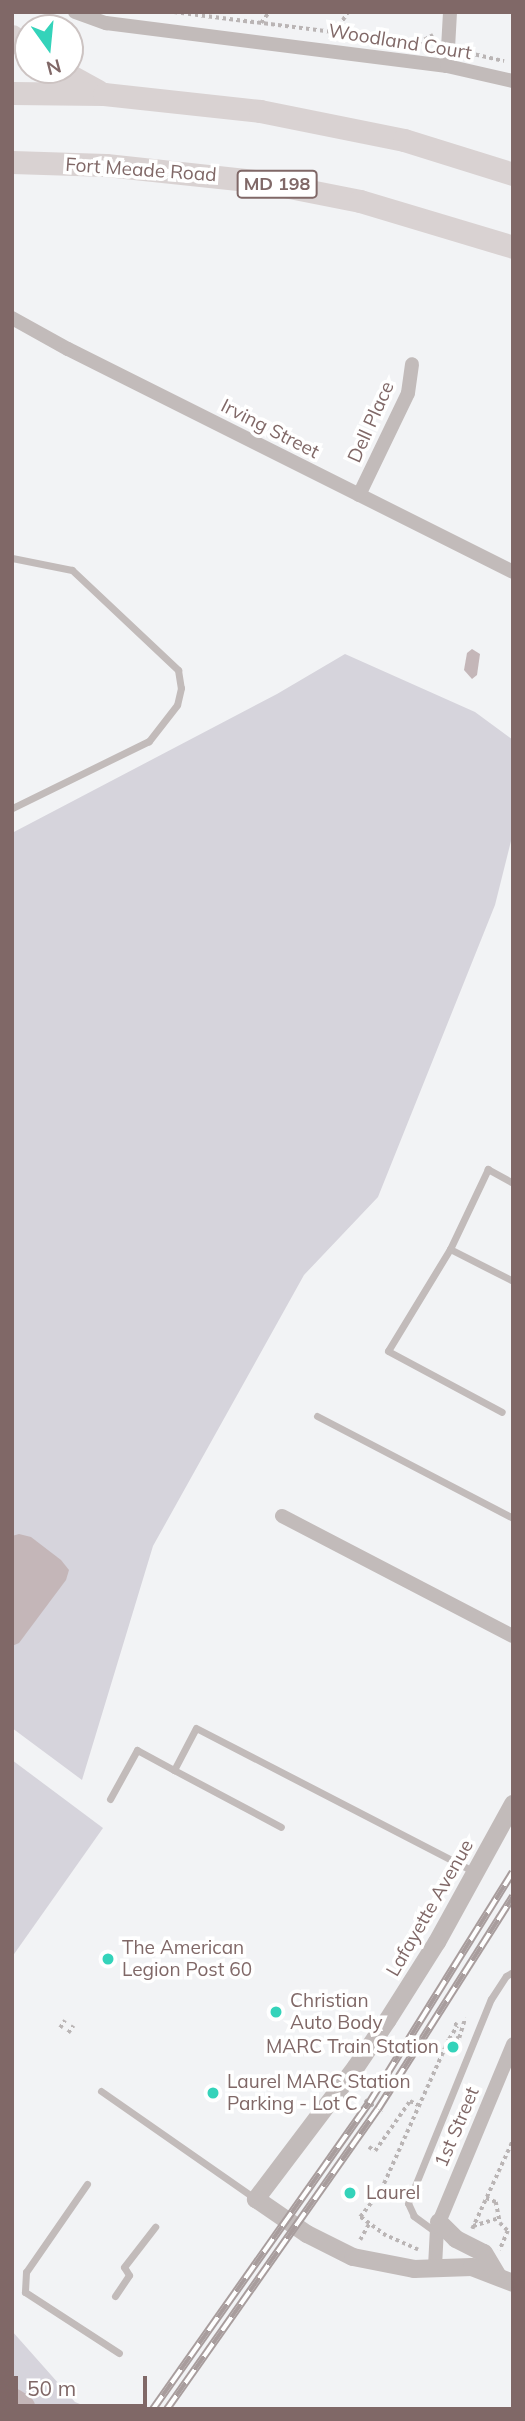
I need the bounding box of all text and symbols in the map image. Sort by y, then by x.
north arrow [14,14,84,84]
street label: Woodland Court [327,19,473,65]
text: N [44,54,64,81]
street label: Fort Meade Road [65,153,217,187]
road number: MD 198 [235,169,319,198]
street label: Dell Place [343,378,399,466]
street label: Irving Street [217,395,323,463]
street label: Lafayette Avenue [382,1836,478,1980]
place label: The American Legion Post 60 [122,1937,252,1981]
marker: The American Legion Post 60 [100,1951,116,1967]
place label: Christian Auto Body [290,1990,383,2034]
marker: Christian Auto Body [268,2004,284,2020]
place label: MARC Train Station [266,2036,439,2058]
marker: MARC Train Station [445,2039,461,2055]
place label: Laurel MARC Station Parking - Lot C [227,2071,411,2115]
street label: 1st Street [430,2083,484,2171]
marker: Laurel MARC Station Parking - Lot C [205,2085,221,2101]
place label: Laurel [366,2182,420,2204]
marker: Laurel [340,2183,360,2203]
scale bar [18,2362,150,2406]
text: 50 m [27,2375,76,2401]

